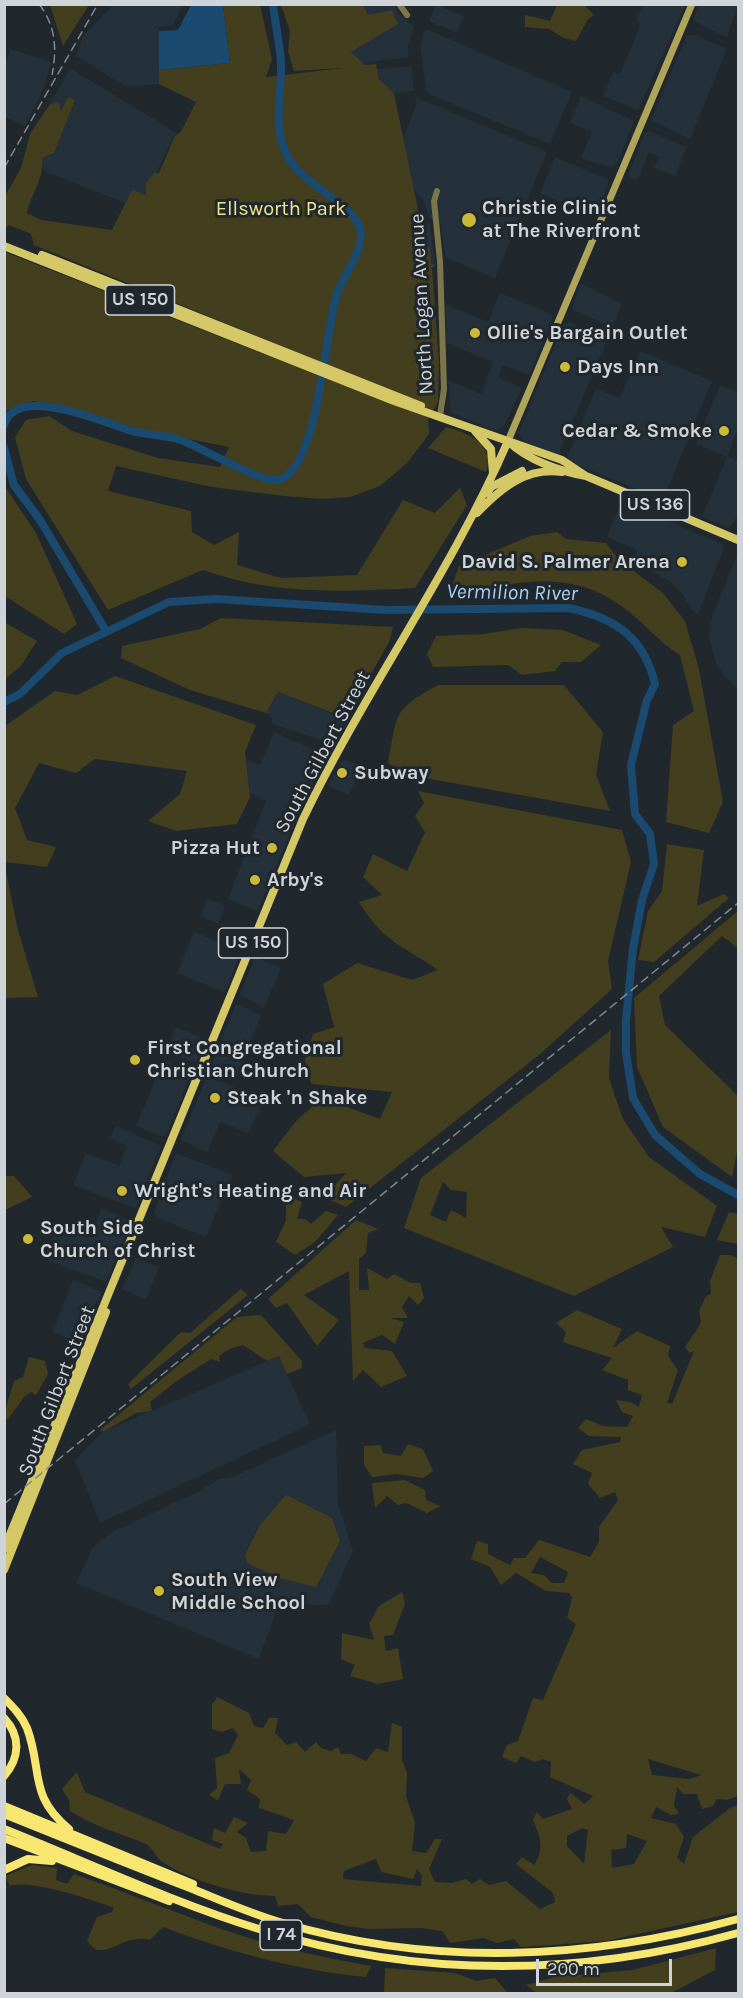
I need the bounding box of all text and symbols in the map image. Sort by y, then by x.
place label: Christie Clinic at The Riverfront [482,196,641,243]
park label: Ellsworth Park [216,197,346,221]
marker: Christie Clinic at The Riverfront [460,211,478,229]
street label: North Logan Avenue [405,213,439,395]
road number: US 150 [106,285,174,315]
place label: Ollie's Bargain Outlet [487,321,688,345]
marker: Ollie's Bargain Outlet [468,326,482,340]
place label: Days Inn [577,355,659,379]
marker: Days Inn [558,360,572,374]
place label: Cedar & Smoke [562,419,712,443]
marker: Cedar & Smoke [717,424,731,438]
road number: US 136 [620,490,690,520]
place label: David S. Palmer Arena [461,550,670,574]
marker: David S. Palmer Arena [675,555,689,569]
water label: Vermilion River [446,579,578,607]
street label: South Gilbert Street [270,667,376,837]
place label: Subway [354,761,428,785]
marker: Subway [335,766,349,780]
place label: Pizza Hut [171,836,260,860]
marker: Pizza Hut [265,841,279,855]
place label: Arby's [267,868,324,892]
marker: Arby's [248,873,262,887]
road number: US 150 [218,928,288,958]
place label: First Congregational Christian Church [147,1036,342,1083]
marker: First Congregational Christian Church [128,1053,142,1067]
place label: Steak 'n Shake [227,1086,367,1110]
marker: Steak 'n Shake [208,1091,222,1105]
place label: Wright's Heating and Air [134,1179,366,1203]
marker: Wright's Heating and Air [115,1184,129,1198]
place label: South Side Church of Christ [40,1216,195,1263]
marker: South Side Church of Christ [21,1232,35,1246]
street label: South Gilbert Street [13,1302,101,1480]
place label: South View Middle School [171,1568,306,1615]
marker: South View Middle School [152,1584,166,1598]
road number: I 74 [260,1920,302,1950]
scale bar [539,1947,676,1985]
text: 200 m [547,1958,600,1980]

